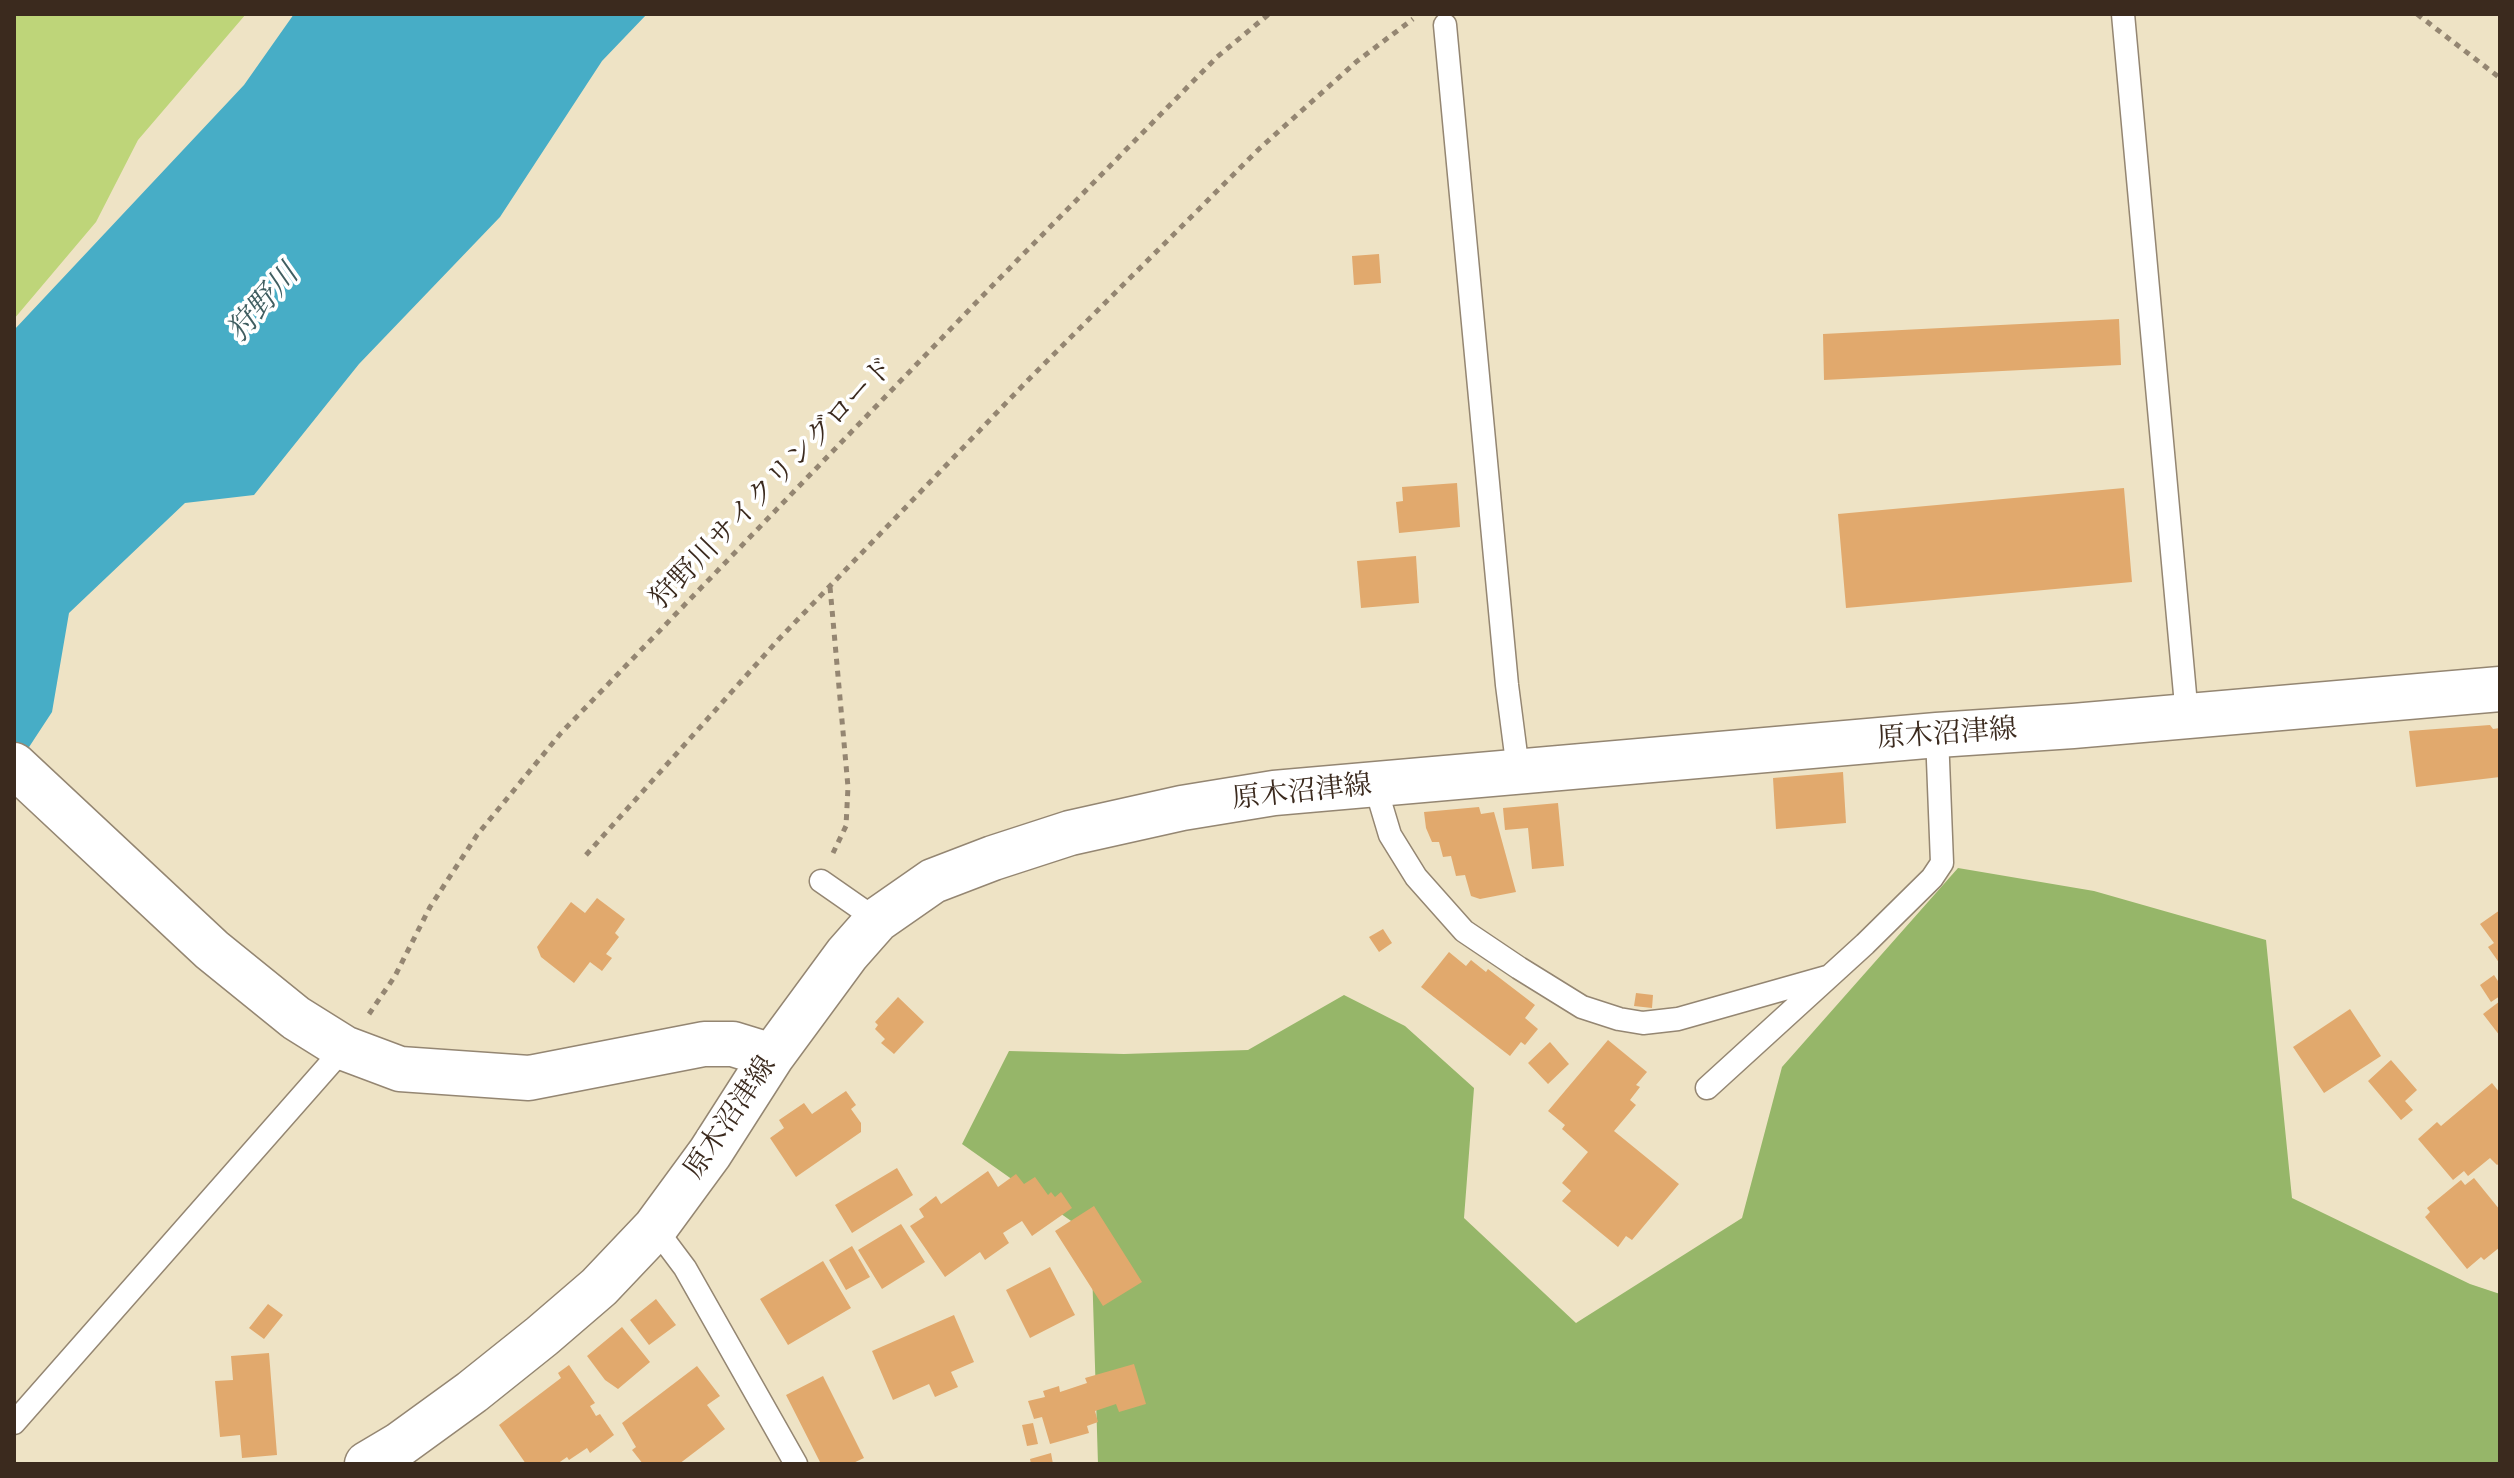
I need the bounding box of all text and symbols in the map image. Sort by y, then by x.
water label: 狩野川 [221,258,307,350]
street label: 狩野川サイクリングロード [644,351,902,617]
street label: 原木沼津線 [1876,713,2018,757]
street label: 原木沼津線 [1231,769,1373,817]
street label: 原木沼津線 [678,1051,784,1185]

